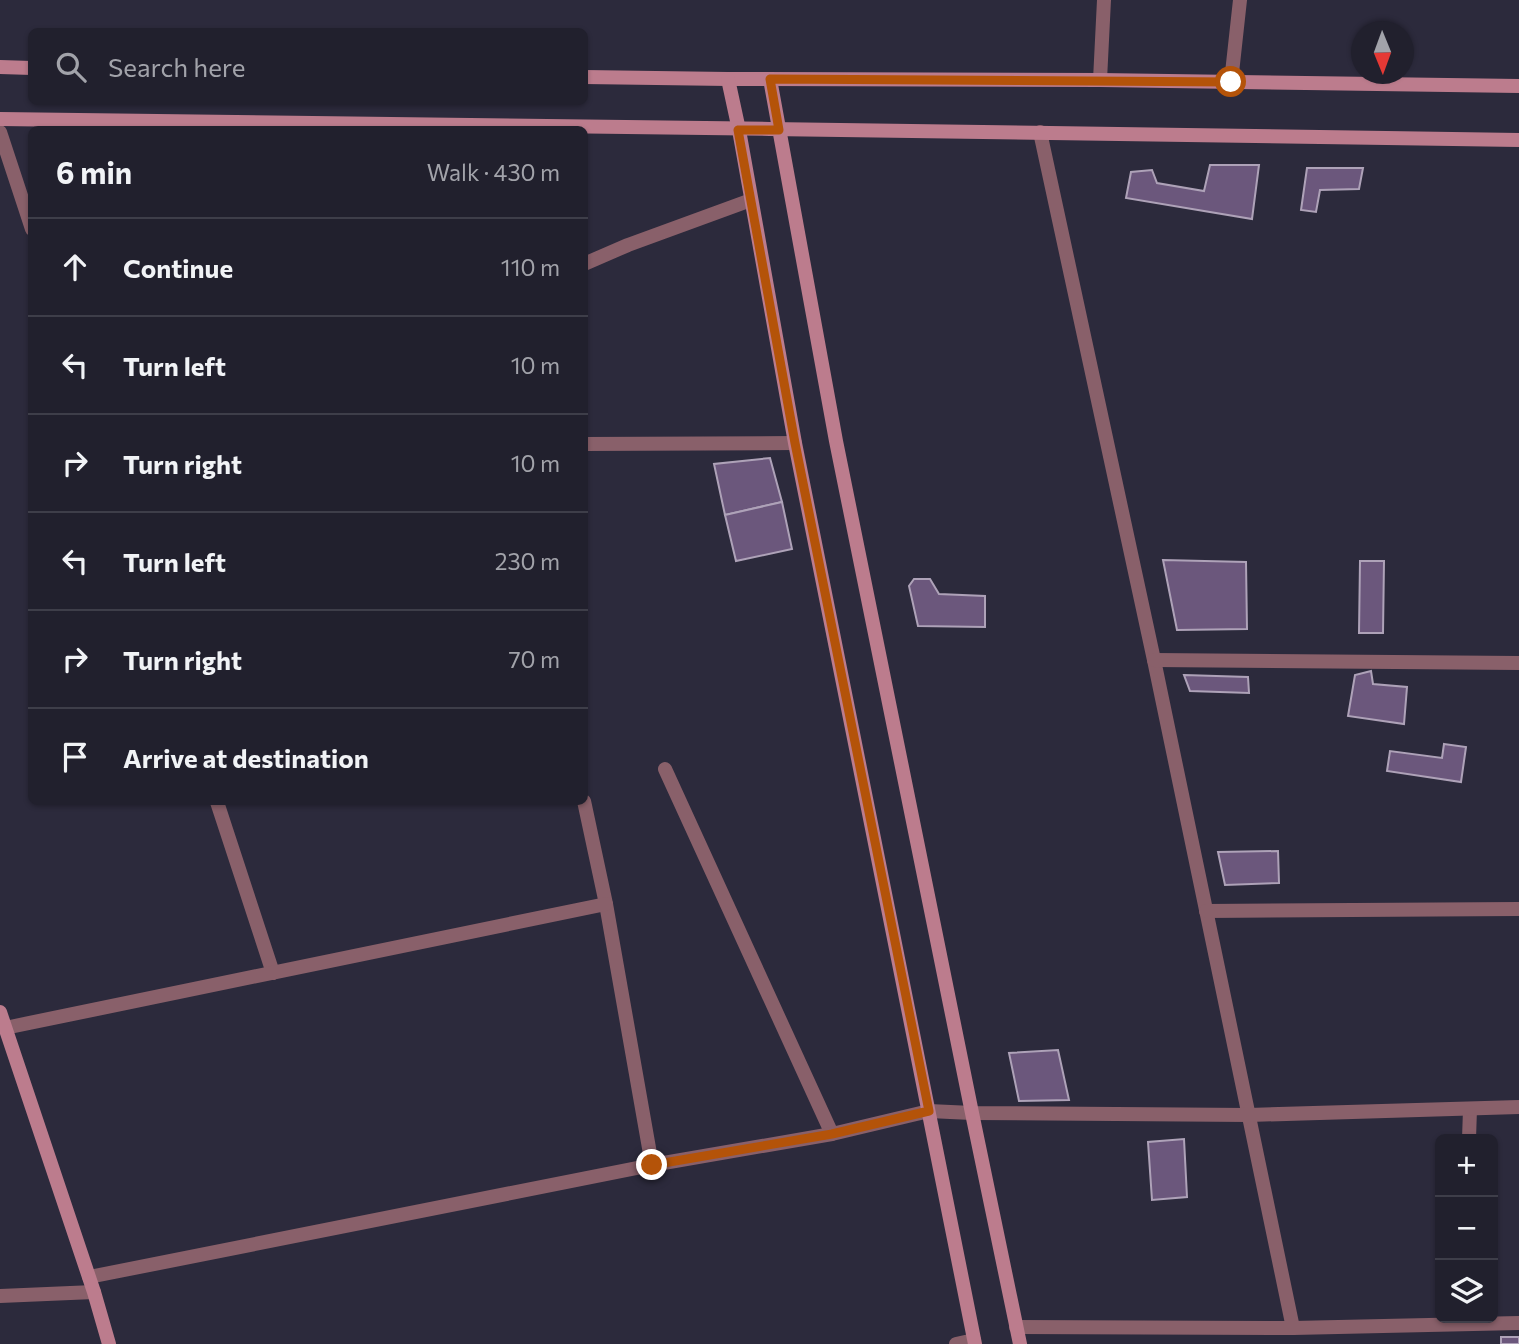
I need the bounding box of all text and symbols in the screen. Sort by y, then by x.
north arrow [1351,21,1414,84]
search box [28,28,588,105]
icon: search [52,48,90,86]
text: Search here [108,51,246,82]
route start [1215,66,1246,97]
text: 6 min [56,153,132,190]
text: Walk · 430 m [427,158,560,186]
icon: ahead [56,248,94,286]
text: Continue [123,252,233,283]
text: 110 m [501,253,560,281]
icon: left [56,346,94,384]
text: Turn left [123,350,226,381]
text: 10 m [511,351,560,379]
icon: right [56,444,94,482]
text: Turn right [123,448,242,479]
text: 10 m [511,449,560,477]
icon: left [56,542,94,580]
text: Turn left [123,546,226,577]
text: 230 m [495,547,560,575]
icon: right [56,640,94,678]
text: Turn right [123,644,242,675]
text: 70 m [508,645,560,673]
icon: arrive [56,738,94,776]
text: Arrive at destination [123,742,369,773]
map controls [1435,1134,1498,1323]
button: + [1435,1134,1498,1197]
route end [636,1149,667,1180]
button: − [1435,1197,1498,1260]
button: layers [1435,1260,1498,1323]

